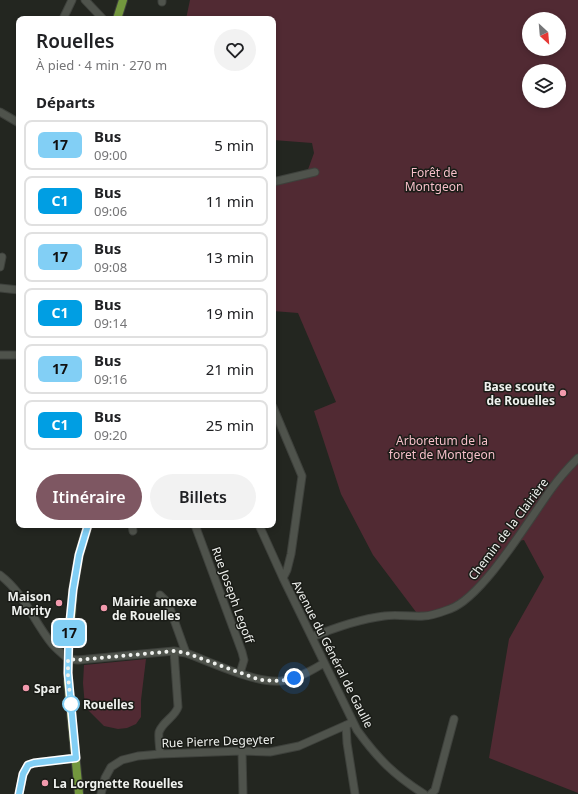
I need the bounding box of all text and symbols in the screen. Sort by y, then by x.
north arrow [522,12,566,56]
map controls [522,12,566,108]
text: Rouelles [36,28,114,54]
button: heart [214,29,256,71]
text: À pied · 4 min · 270 m [36,56,167,74]
button: layers [522,64,566,108]
text: Départs [36,92,95,112]
text: Bus [94,126,121,146]
text: 17 [52,135,68,154]
text: 5 min [214,135,254,155]
text: 09:00 [94,146,127,164]
park label: Forêt de Montgeon [405,164,463,195]
text: Bus [94,182,121,202]
text: C1 [52,191,69,210]
text: 11 min [206,191,254,211]
text: 09:06 [94,202,127,220]
text: Bus [94,238,121,258]
text: 17 [52,247,68,266]
text: 13 min [206,247,254,267]
text: 09:08 [94,258,127,276]
text: Bus [94,294,121,314]
text: C1 [52,303,69,322]
text: 19 min [206,303,254,323]
text: 09:14 [94,314,127,332]
text: Bus [94,350,121,370]
text: 17 [52,359,68,378]
text: 21 min [206,359,254,379]
text: 09:16 [94,370,127,388]
place label: Base scoute de Rouelles [484,378,555,409]
marker: Base scoute de Rouelles [558,388,568,398]
text: Bus [94,406,121,426]
text: C1 [52,415,69,434]
text: 25 min [206,415,254,435]
text: 09:20 [94,426,127,444]
park label: Arboretum de la foret de Montgeon [389,432,495,463]
button: Itinéraire [36,474,142,520]
button: Billets [150,474,256,520]
street label: Chemin de la Clairière [464,474,552,583]
street label: Rue Joseph Legoff [208,544,259,646]
street label: Avenue du Général de Gaulle [288,577,378,731]
place label: Maison Mority [8,588,51,619]
place label: Mairie annexe de Rouelles [112,593,197,624]
marker: Maison Mority [54,598,64,608]
marker: Mairie annexe de Rouelles [99,603,109,613]
line badge: 17 [51,620,87,646]
text: 17 [61,623,77,642]
your location [284,668,304,688]
place label: Spar [34,680,61,697]
marker: Spar [21,683,31,693]
marker: Rouelles [62,695,80,713]
place label: Rouelles [83,696,134,713]
street label: Rue Pierre Degeyter [161,731,275,751]
place label: La Lorgnette Rouelles [53,775,183,792]
marker: La Lorgnette Rouelles [40,778,50,788]

